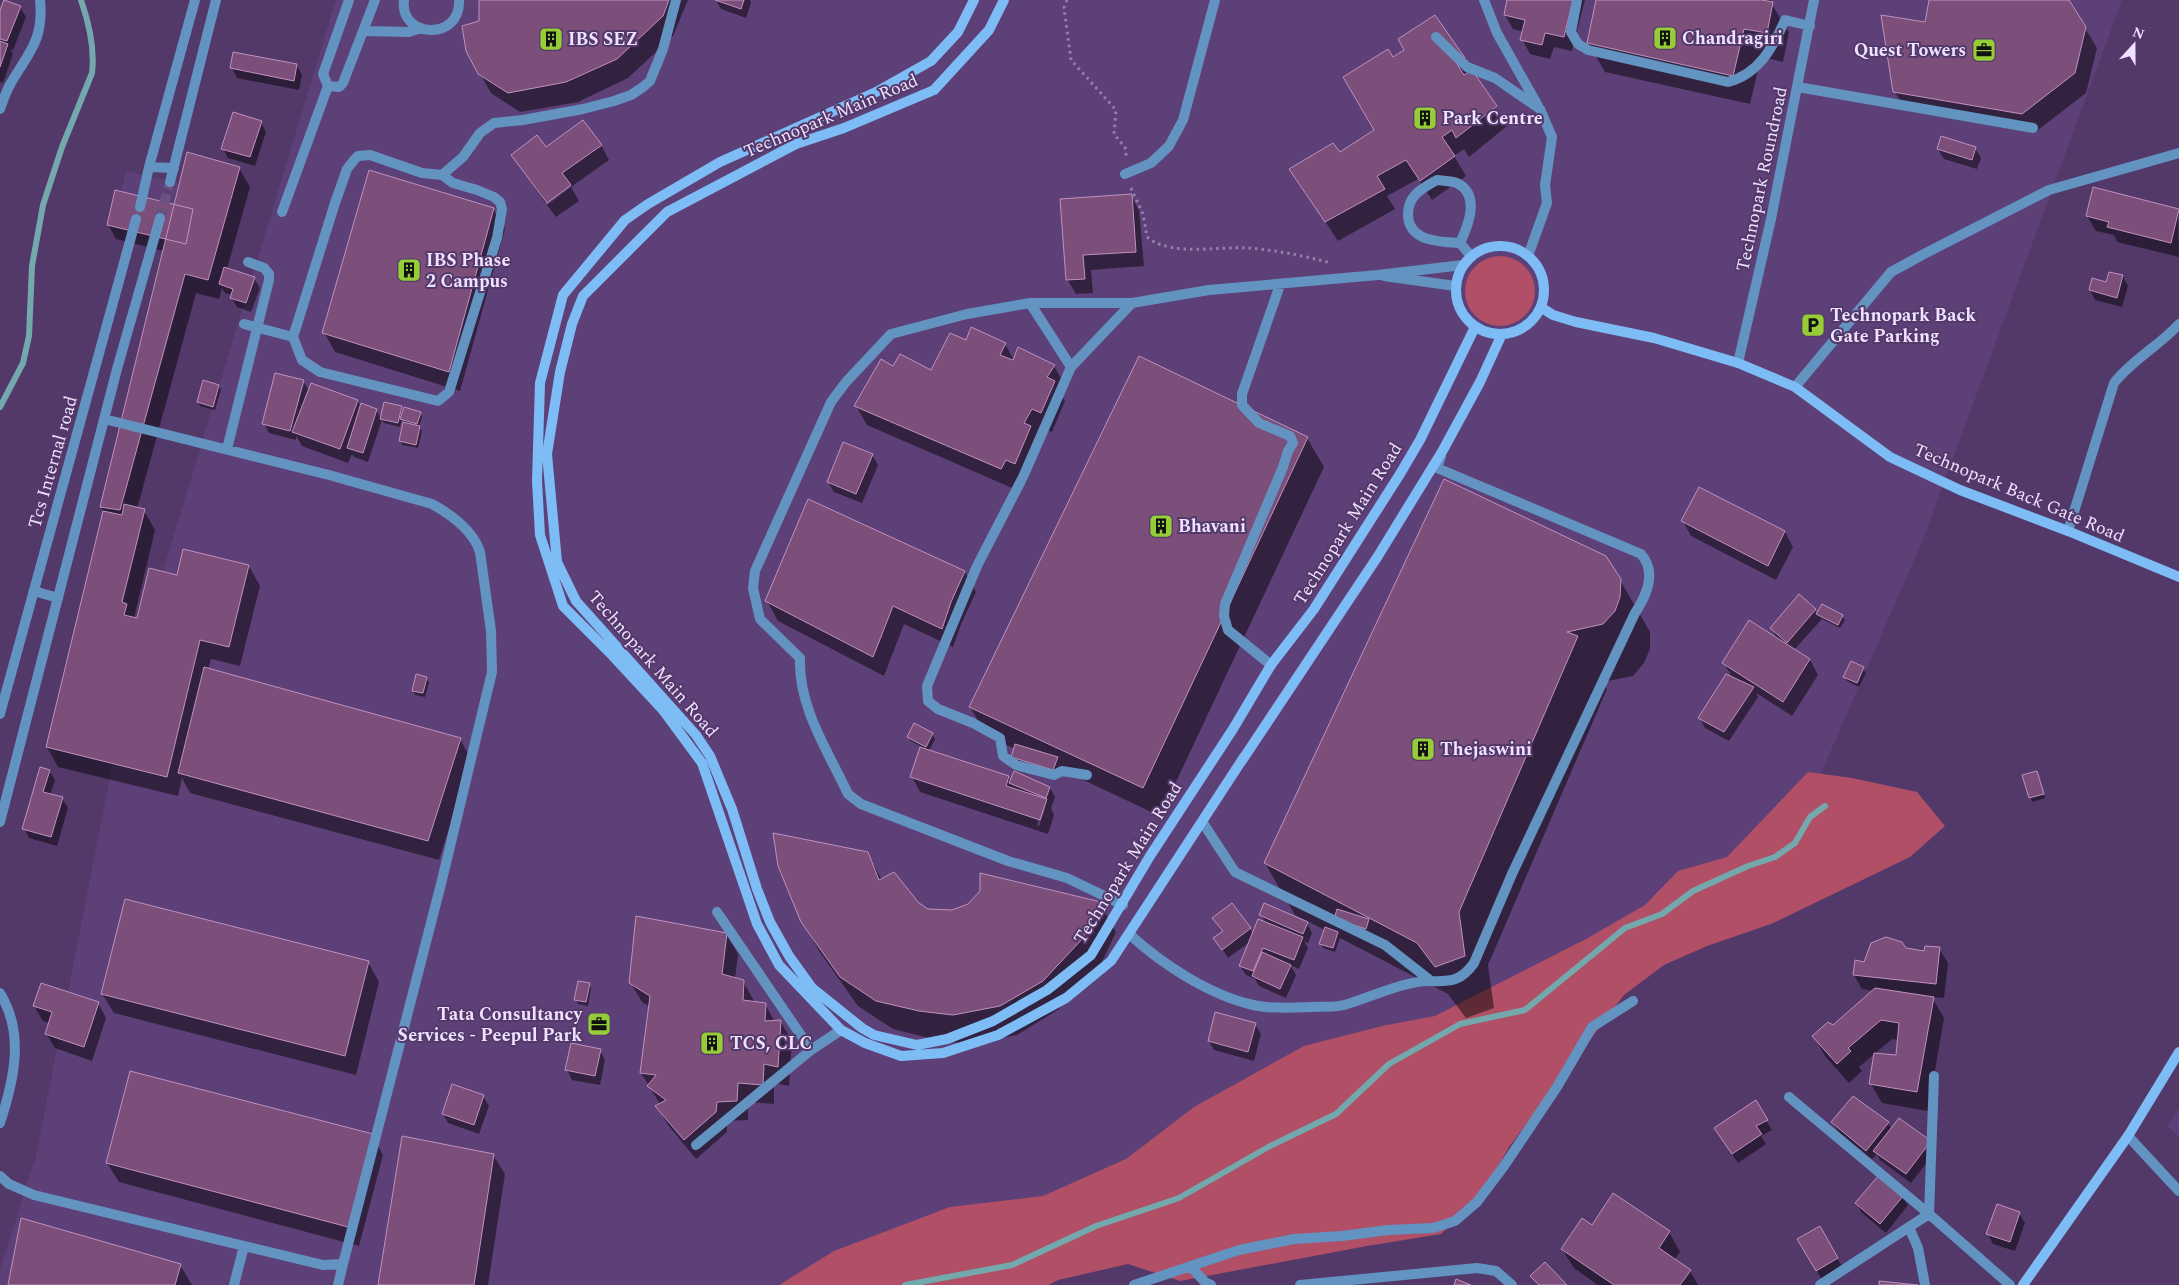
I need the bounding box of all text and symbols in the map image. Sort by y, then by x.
north arrow [2109,20,2159,70]
text: N [2129,21,2148,45]
building icon: Chandragiri [1652,25,1678,51]
place label: Chandragiri [1682,25,1783,52]
building icon: IBS SEZ [538,26,564,52]
place label: IBS SEZ [568,26,638,53]
place label: Quest Towers [1854,37,1966,64]
office icon: Quest Towers [1971,37,1997,63]
street label: Technopark Main Road [740,67,922,165]
street label: Technopark Roundroad [1729,84,1795,274]
building icon: Park Centre [1412,105,1438,131]
place label: Park Centre [1442,105,1543,132]
place label: IBS Phase 2 Campus [426,247,510,295]
building icon: IBS Phase 2 Campus [396,257,422,283]
place label: Technopark Back Gate Parking [1830,302,1976,350]
parking icon: Technopark Back Gate Parking [1800,312,1826,338]
street label: Tcs Internal road [21,393,85,531]
street label: Technopark Back Gate Road [1909,436,2129,550]
street label: Technopark Main Road [1287,437,1409,611]
building icon: Bhavani [1148,513,1174,539]
place label: Bhavani [1178,513,1246,540]
street label: Technopark Main Road [581,584,725,744]
building icon: Thejaswini [1410,736,1436,762]
place label: Thejaswini [1440,736,1532,763]
street label: Technopark Main Road [1067,776,1189,950]
place label: Tata Consultancy Services - Peepul Park [398,1001,583,1049]
office icon: Tata Consultancy Services - Peepul Park [586,1011,612,1037]
building icon: TCS, CLC [699,1030,725,1056]
place label: TCS, CLC [730,1030,812,1057]

